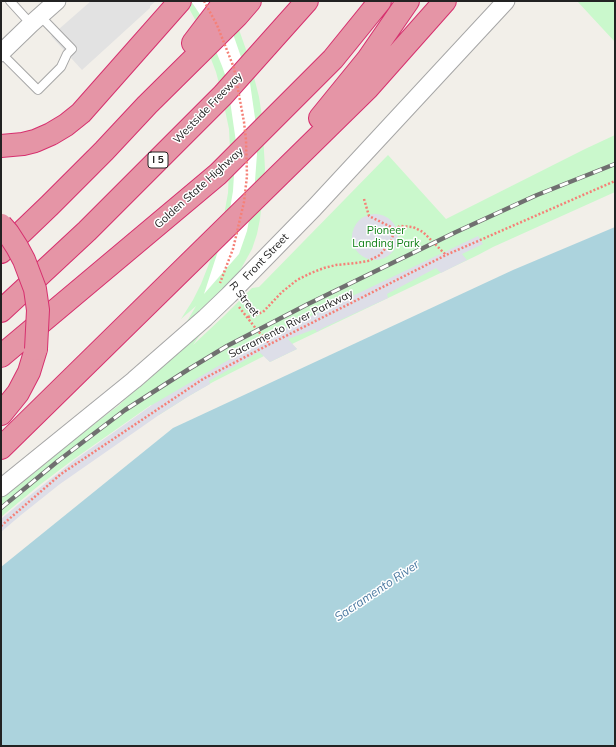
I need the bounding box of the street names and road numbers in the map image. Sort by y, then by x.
street label: Westside Freeway [171,70,245,146]
street label: Golden State Highway [152,145,246,231]
road number: I 5 [148,152,168,168]
street label: Front Street [240,231,292,283]
street label: R Street [226,279,262,319]
street label: Sacramento River Parkway [226,287,356,361]

